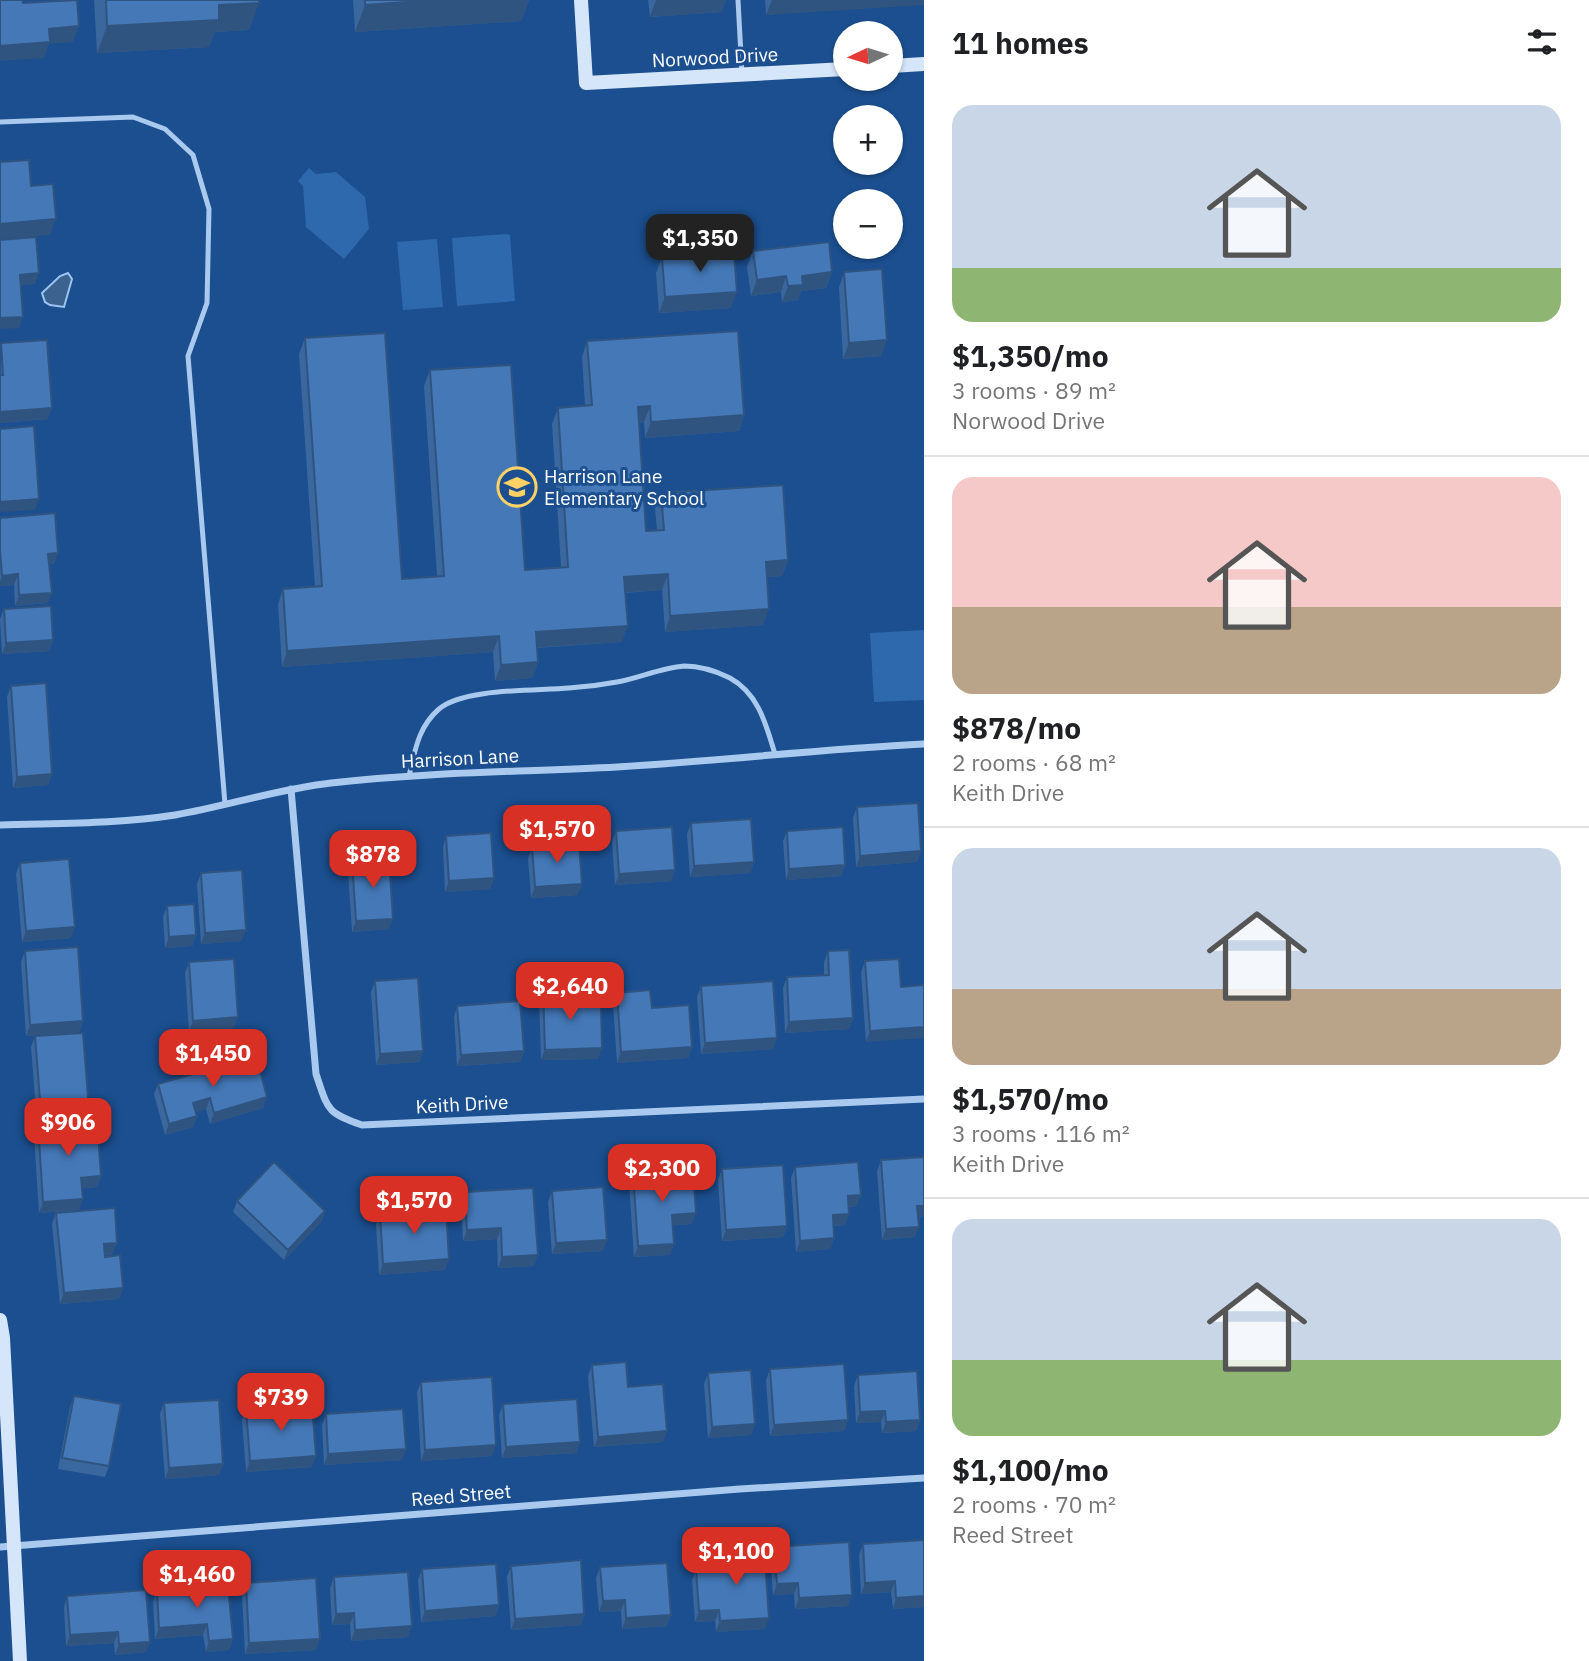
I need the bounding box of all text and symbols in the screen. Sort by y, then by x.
north arrow [833,21,903,91]
map controls [833,21,903,259]
text: 11 homes [952,23,1089,62]
icon: filters [1523,23,1561,61]
street label: Norwood Drive [651,42,779,72]
button: + [833,105,903,175]
icon: home [1194,150,1320,276]
button: − [833,189,903,259]
pin: $1,350 [643,215,757,274]
text: $1,350 [662,222,738,252]
text: $1,350/mo [952,336,1109,375]
text: 3 rooms · 89 m² [952,375,1116,405]
text: Norwood Drive [952,405,1105,435]
place label: Harrison Lane Elementary School [544,464,704,510]
school or university icon: Harrison Lane Elementary School [496,466,538,508]
icon: home [1194,522,1320,648]
text: $878/mo [952,708,1081,747]
street label: Harrison Lane [400,743,520,773]
text: 2 rooms · 68 m² [952,747,1116,777]
text: Keith Drive [952,777,1064,807]
pin: $1,570 [500,806,614,865]
text: $1,570 [519,813,595,843]
pin: $878 [332,830,414,890]
text: $878 [345,838,401,868]
icon: home [1194,893,1320,1019]
pin: $2,640 [513,962,627,1022]
text: $2,640 [532,970,608,1000]
pin: $1,450 [156,1030,270,1089]
text: $1,450 [175,1037,251,1067]
text: $1,570/mo [952,1079,1109,1118]
street label: Keith Drive [415,1090,509,1118]
pin: $906 [27,1098,109,1158]
text: $906 [40,1106,96,1136]
text: 3 rooms · 116 m² [952,1118,1130,1148]
pin: $2,300 [605,1144,719,1204]
text: Keith Drive [952,1148,1064,1178]
text: $2,300 [624,1152,700,1182]
pin: $1,570 [357,1176,471,1236]
text: $1,570 [376,1184,452,1214]
icon: home [1194,1264,1320,1390]
pin: $739 [240,1374,322,1433]
text: $739 [253,1381,309,1411]
text: $1,100/mo [952,1450,1109,1489]
street label: Reed Street [410,1479,512,1511]
text: 2 rooms · 70 m² [952,1489,1116,1519]
text: Reed Street [952,1519,1074,1549]
pin: $1,100 [679,1528,793,1587]
text: $1,100 [698,1535,774,1565]
pin: $1,460 [140,1550,254,1610]
text: $1,460 [159,1558,235,1588]

